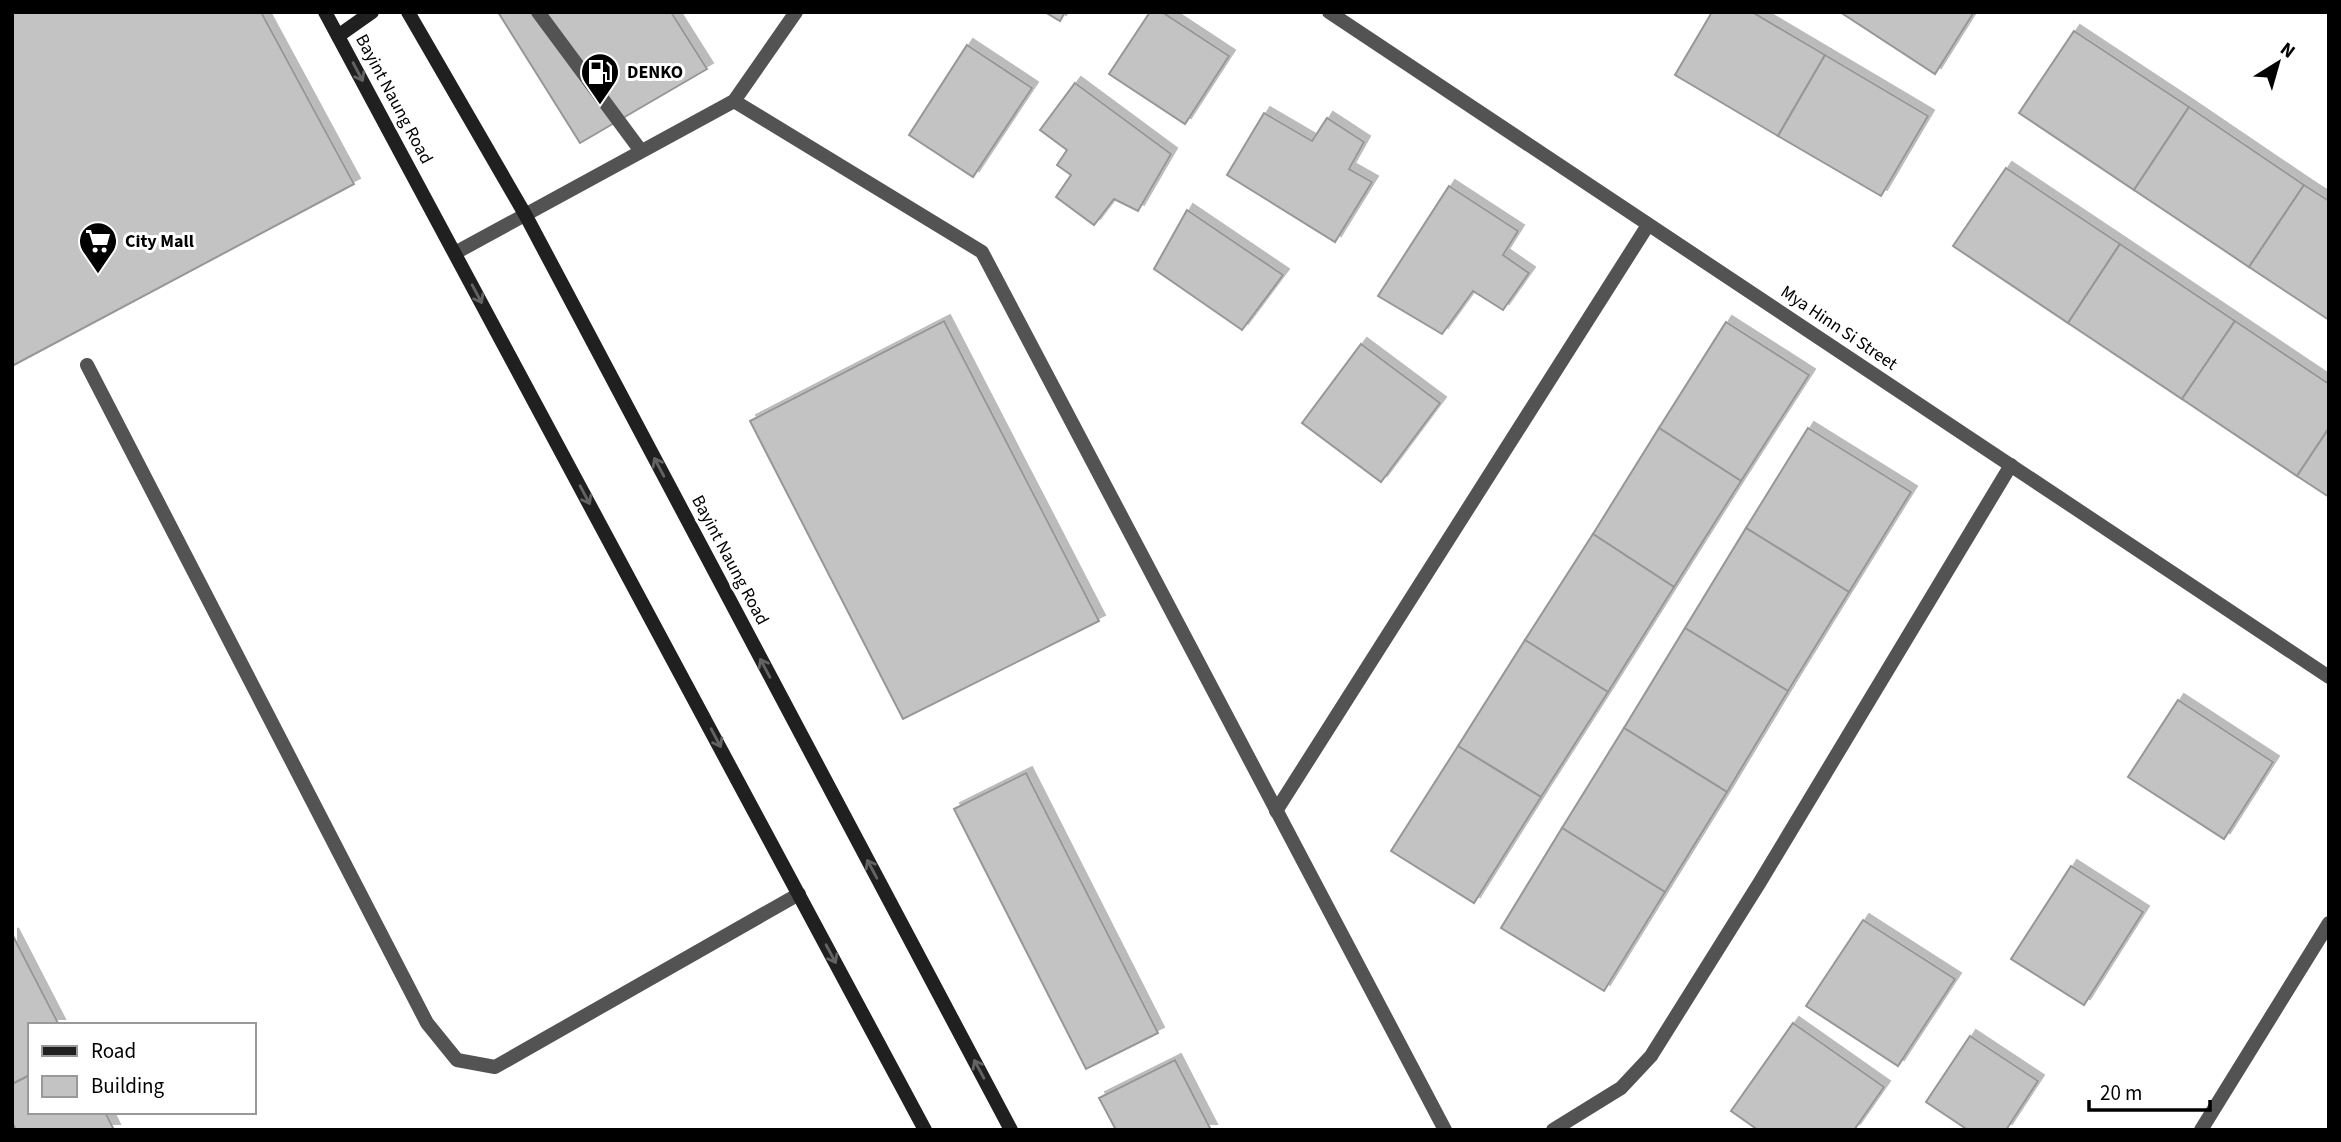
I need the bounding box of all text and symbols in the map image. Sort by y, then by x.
north arrow [2243,28,2313,98]
street label: Bayint Naung Road [349,30,439,168]
text: N [2274,36,2301,65]
fuel station icon: DENKO [579,51,621,106]
place label: DENKO [627,60,683,85]
one-way arrow [351,62,365,82]
supermarket icon: City Mall [77,220,119,275]
place label: City Mall [125,229,194,254]
street label: Mya Hinn Si Street [1776,280,1902,376]
one-way arrow [470,284,484,304]
one-way arrow [651,457,665,477]
one-way arrow [578,484,592,505]
street label: Bayint Naung Road [685,491,775,629]
one-way arrow [758,658,772,678]
one-way arrow [709,728,723,748]
one-way arrow [865,859,879,879]
one-way arrow [825,944,839,964]
legend [28,1023,256,1114]
text: Road [91,1036,136,1066]
one-way arrow [971,1060,985,1080]
scale bar [2089,1068,2210,1112]
text: Building [91,1071,165,1101]
text: 20 m [2100,1078,2142,1108]

